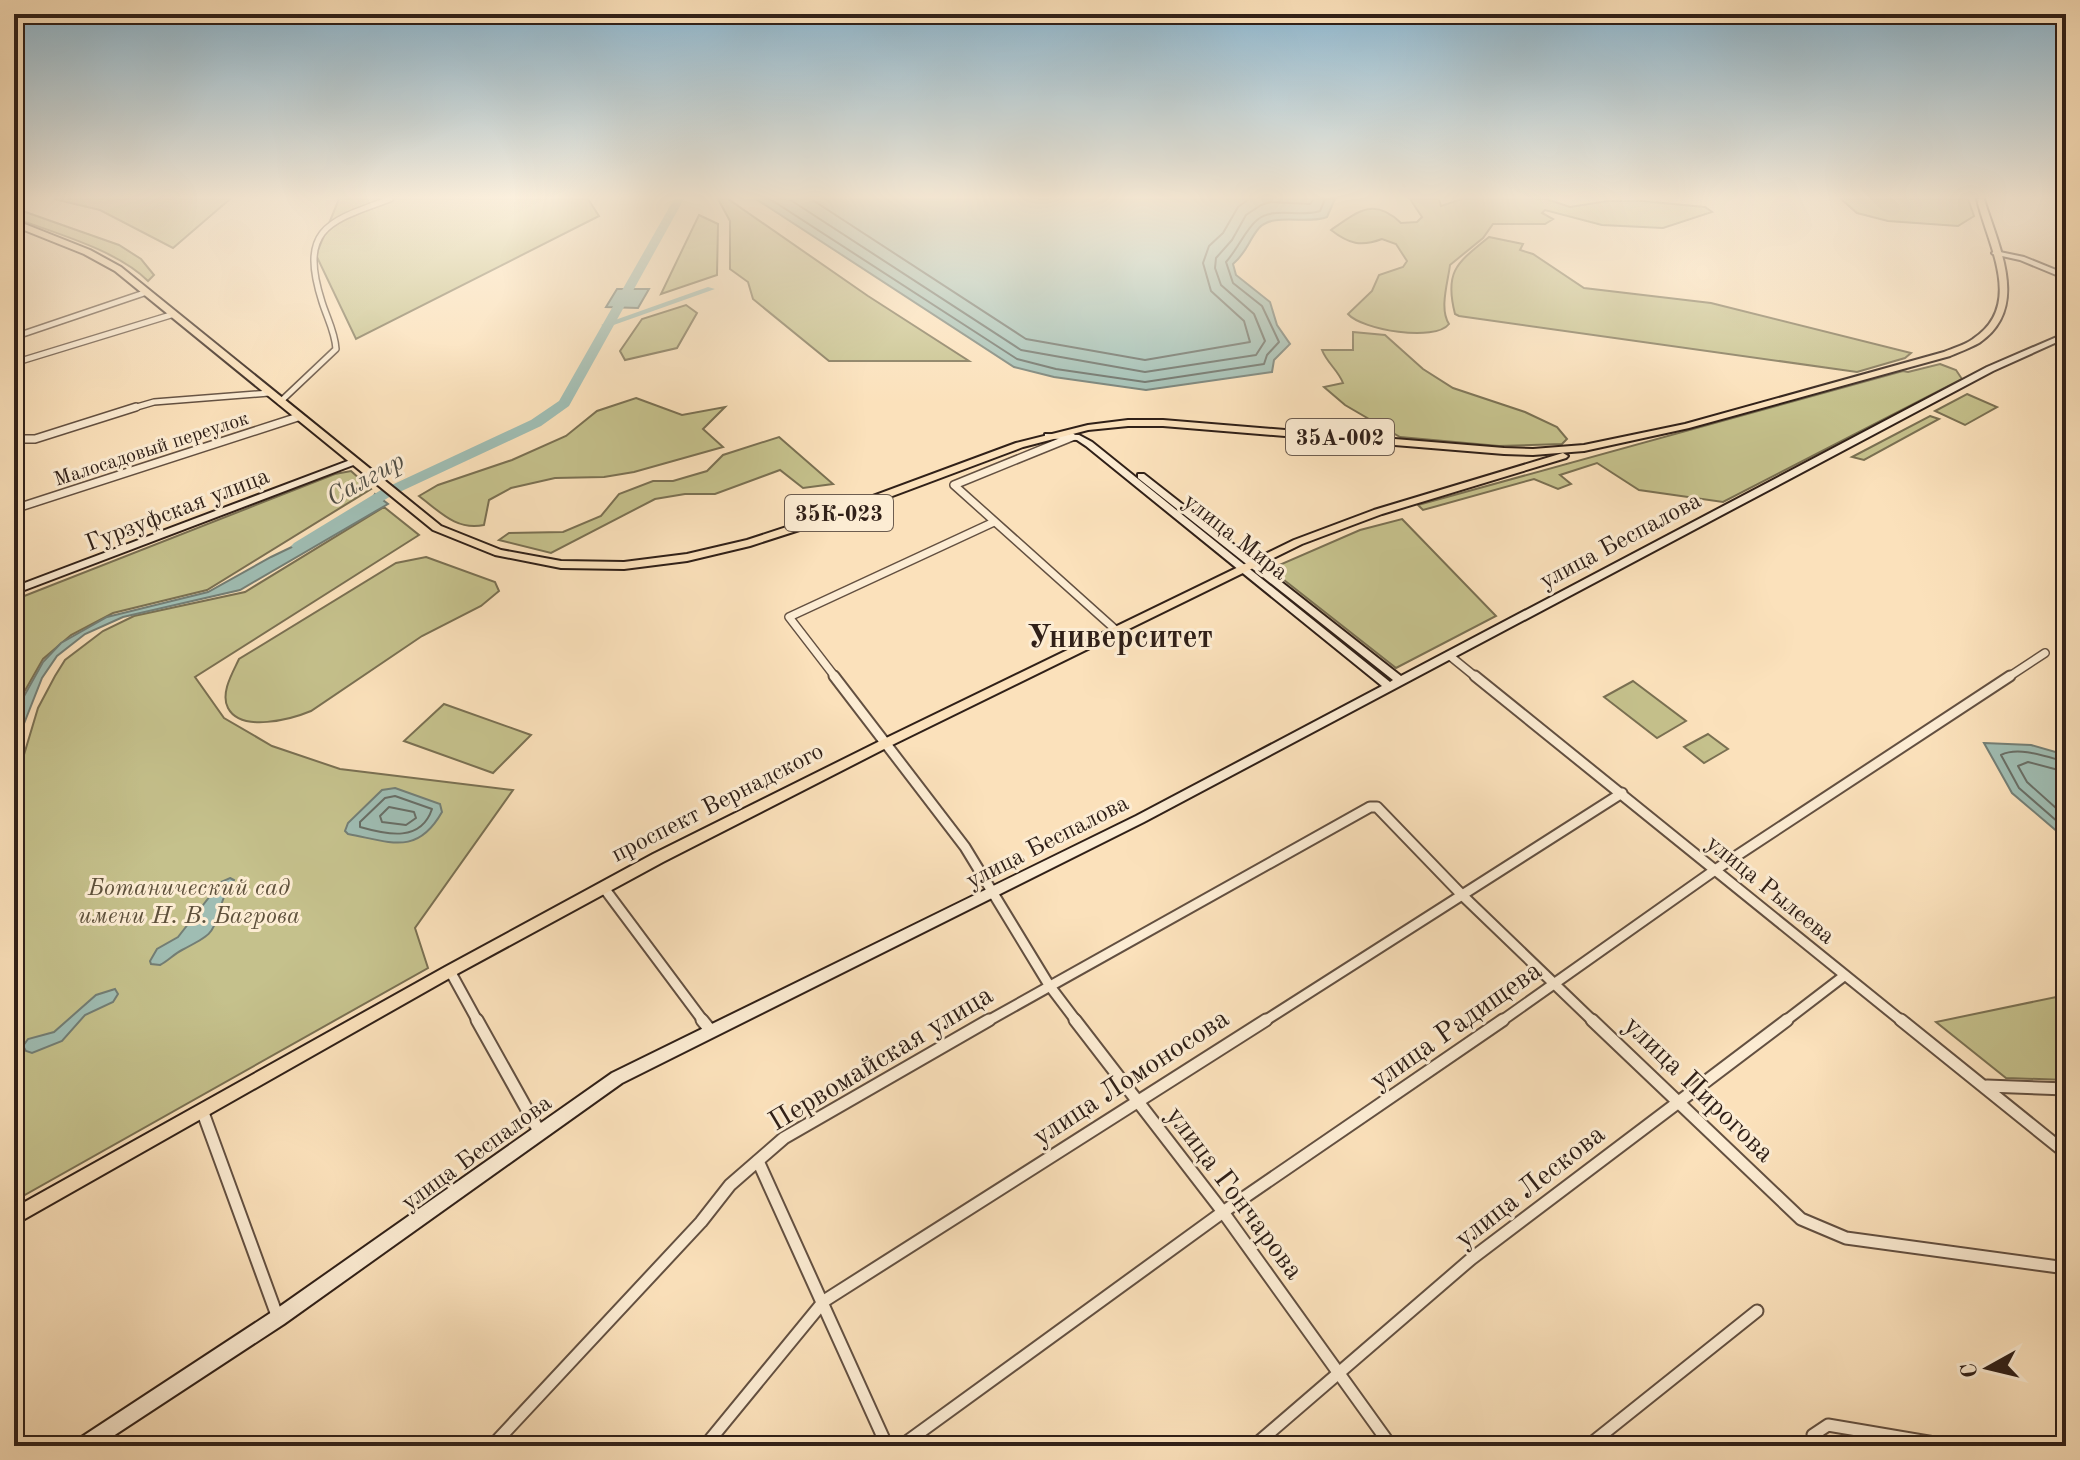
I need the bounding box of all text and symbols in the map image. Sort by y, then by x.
street label: Малосадовый переулок [52,409,251,491]
road number: 35А-002 [1286,419,1394,455]
water label: Салгир [323,448,409,512]
street label: Гурзуфская улица [82,465,273,557]
street label: улица Беспалова [1536,489,1706,594]
street label: улица Мира [1178,490,1292,586]
road number: 35К-023 [785,495,893,531]
district label: Университет [1027,623,1213,655]
street label: проспект Вернадского [608,740,828,868]
street label: улица Беспалова [963,791,1133,894]
street label: улица Рылеева [1701,832,1839,950]
park label: Ботанический сад имени Н. В. Багрова [78,877,300,929]
street label: улица Радищева [1366,957,1548,1096]
street label: Первомайская улица [765,982,999,1137]
street label: улица Ломоносова [1028,1005,1235,1152]
street label: улица Пирогова [1617,1012,1779,1169]
street label: улица Беспалова [398,1091,557,1216]
street label: улица Гончарова [1160,1102,1308,1286]
street label: улица Лескова [1451,1120,1611,1254]
north arrow [1948,1328,2028,1408]
text: С [1958,1362,1982,1379]

